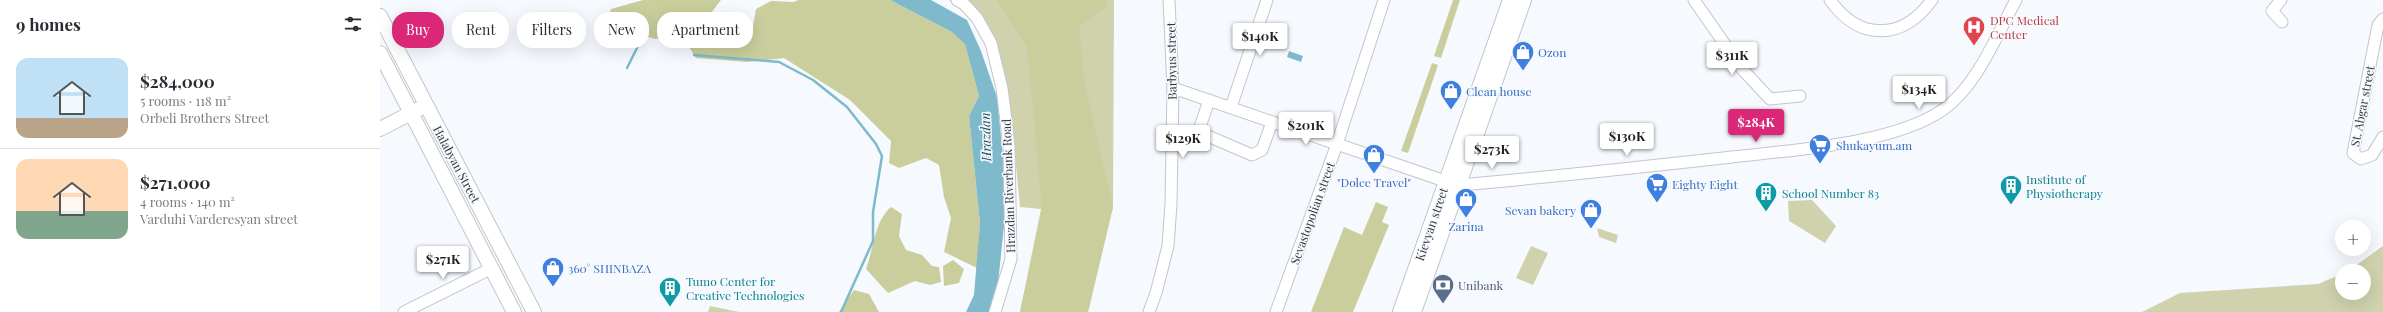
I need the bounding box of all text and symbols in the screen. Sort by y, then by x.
chip: Buy [392,12,444,48]
chip: Rent [452,12,509,48]
chip: Filters [517,12,586,48]
chip: New [594,12,649,48]
chip: Apartment [657,12,753,48]
place label: DPC Medical Center [1990,12,2059,42]
text: 9 homes [16,13,81,35]
icon: filters [342,13,364,35]
hospital icon: DPC Medical Center [1961,14,1987,47]
street label: Barbyus street [1162,21,1180,100]
pin: $140K [1232,23,1288,57]
text: $140K [1242,27,1278,44]
shop icon: Ozon [1510,39,1536,72]
pin: $311K [1704,42,1760,76]
place label: Ozon [1538,44,1566,60]
text: $311K [1716,46,1749,63]
street label: St. Abgar street [2346,63,2378,148]
text: $284,000 [140,70,215,92]
icon: home [48,74,96,122]
pin: $134K [1891,76,1947,110]
shop icon: Clean house [1438,78,1464,111]
text: $134K [1902,80,1936,97]
place label: Clean house [1466,83,1531,99]
text: 5 rooms · 118 m² [140,92,231,109]
text: Orbeli Brothers Street [140,109,269,126]
pin: $284K [1728,109,1784,143]
water label: Hrazdan [976,112,994,163]
pin: $201K [1278,112,1334,146]
text: $284K [1737,113,1775,130]
text: $201K [1288,116,1324,133]
street label: Hrazdan Riverbank Road [998,119,1018,253]
street label: Halabyan Street [430,123,484,206]
pin: $130K [1599,123,1655,157]
pin: $129K [1155,125,1211,159]
text: $130K [1609,127,1645,144]
text: $129K [1165,129,1201,146]
supermarket icon: Shukayum.am [1807,132,1833,165]
pin: $273K [1464,136,1520,170]
place label: Shukayum.am [1836,137,1913,153]
text: $273K [1474,140,1510,157]
shop icon: "Dolce Travel" [1361,142,1387,175]
street label: Sevastopolian street [1286,159,1338,267]
text: $271,000 [140,171,210,193]
supermarket icon: Eighty Eight [1644,171,1670,204]
place label: Institute of Physiotherapy [2026,171,2103,201]
building icon: Institute of Physiotherapy [1998,173,2024,206]
place label: "Dolce Travel" [1337,174,1411,190]
icon: home [48,175,96,223]
place label: Eighty Eight [1672,176,1738,192]
building icon: School Number 83 [1753,180,1779,213]
street label: Kievyan street [1411,185,1451,263]
place label: School Number 83 [1782,185,1879,201]
shop icon: Zarina [1453,186,1479,219]
text: 4 rooms · 140 m² [140,193,235,210]
shop icon: Sevan bakery [1578,197,1604,230]
place label: Sevan bakery [1505,202,1576,218]
text: Varduhi Varderesyan street [140,210,298,227]
place label: Zarina [1448,218,1484,234]
map controls [2335,220,2371,300]
button: + [2335,220,2371,256]
pin: $271K [415,246,471,280]
text: $271K [426,250,460,267]
shop icon: 360° SHINBAZA [540,255,566,288]
place label: 360° SHINBAZA [568,260,652,276]
button: − [2335,264,2371,300]
bank icon: Unibank [1430,272,1456,305]
place label: Tumo Center for Creative Technologies [686,273,804,303]
building icon: Tumo Center for Creative Technologies [657,275,683,308]
place label: Unibank [1458,277,1504,293]

